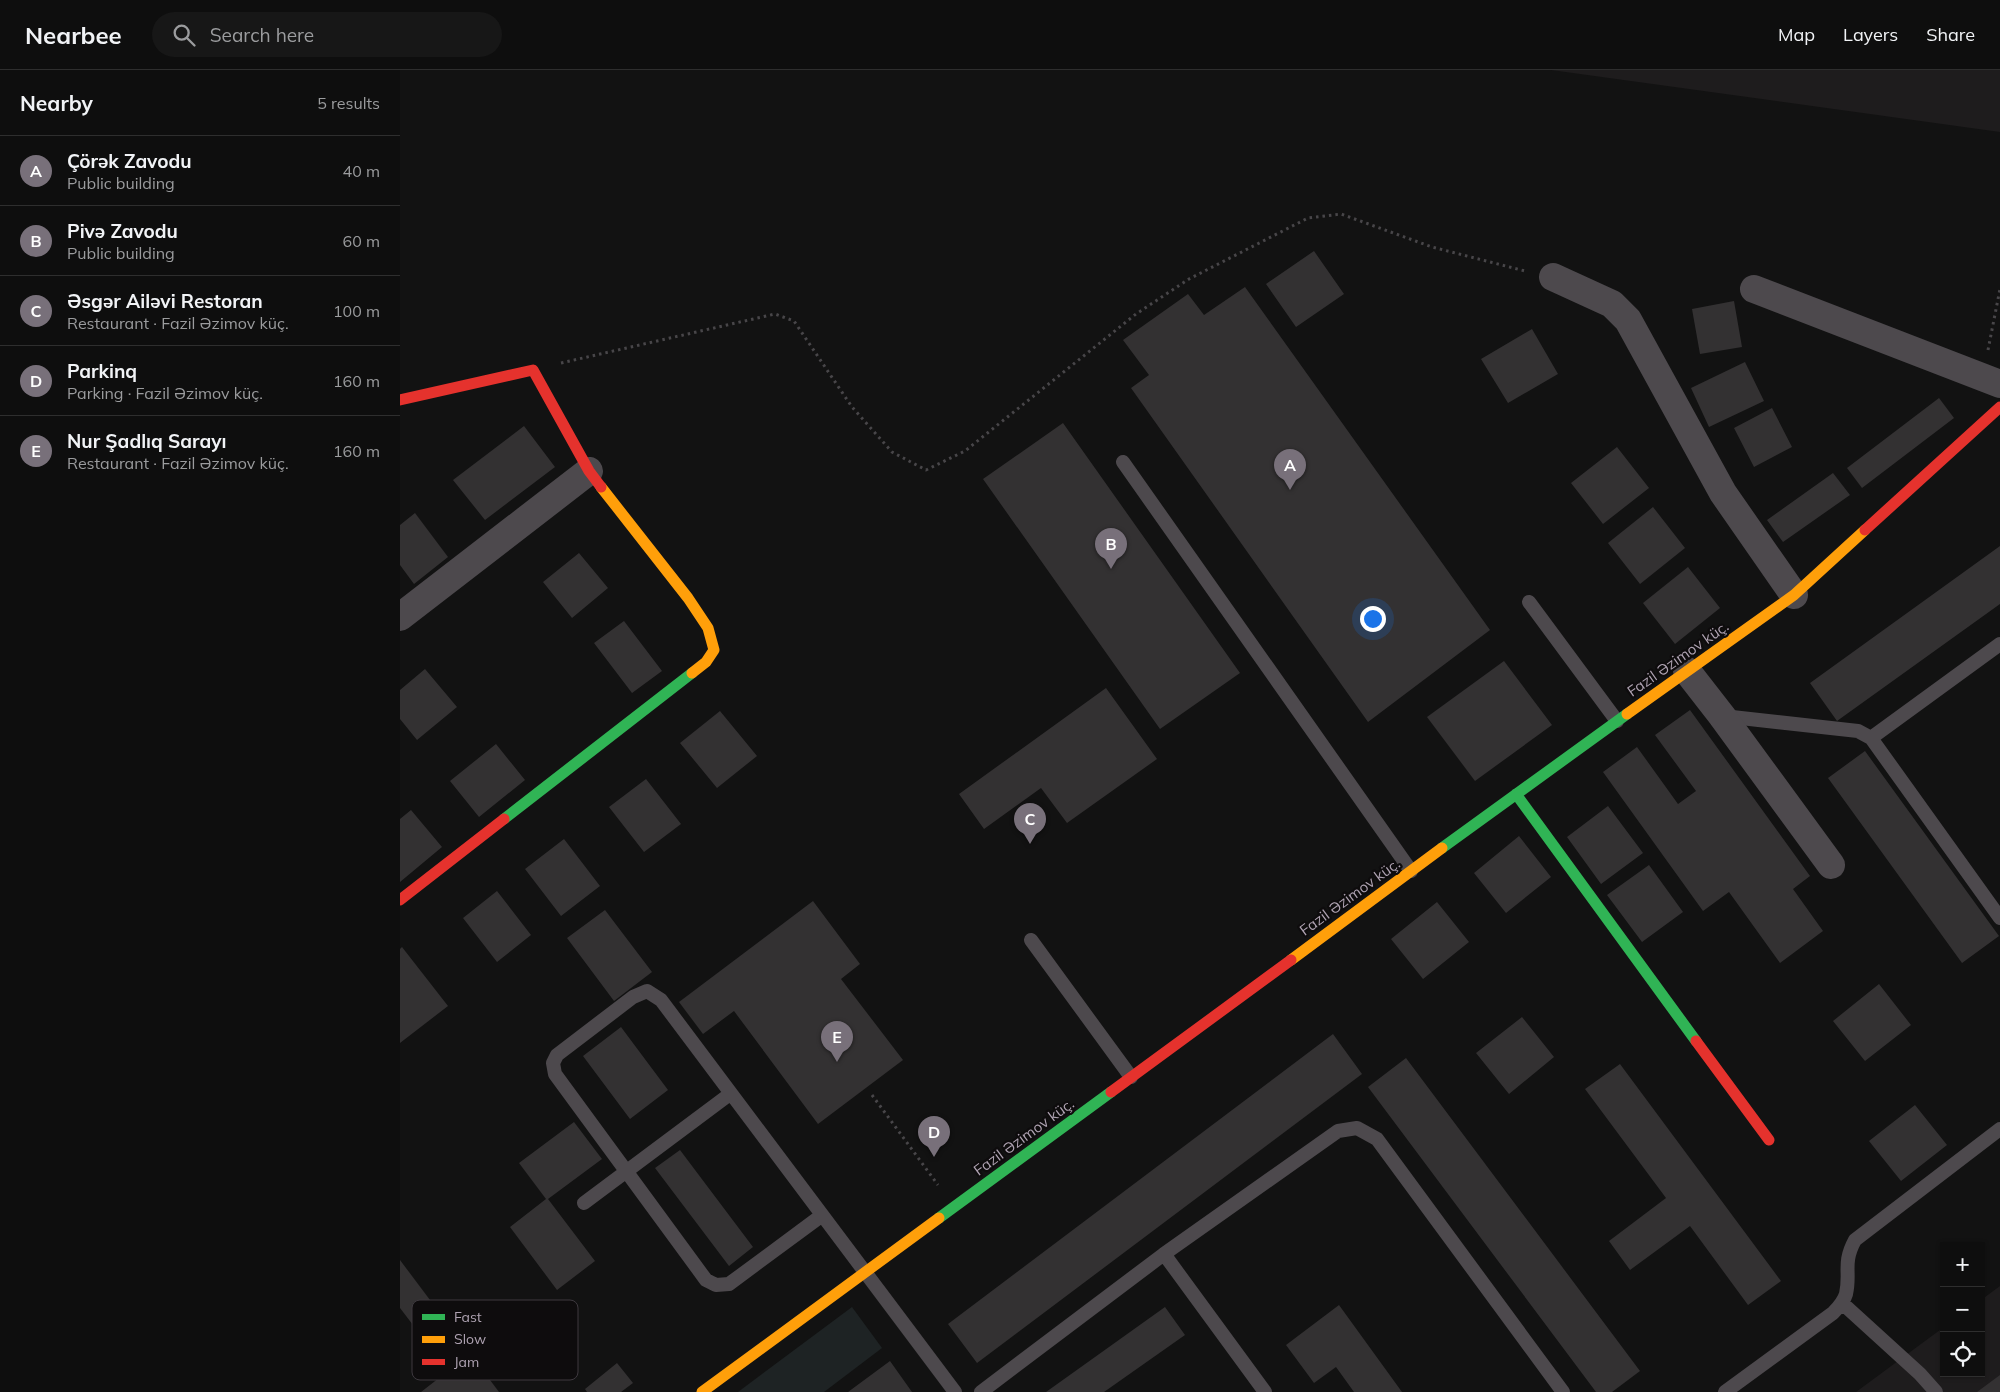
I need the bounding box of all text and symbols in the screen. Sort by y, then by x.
search box [152,12,502,57]
text: Nearbee [25,20,122,50]
icon: search [170,21,198,49]
text: Search here [210,23,314,47]
text: Map [1778,23,1815,46]
text: Layers [1843,23,1898,46]
text: Share [1926,23,1975,46]
text: Nearby [20,90,93,116]
text: 5 results [317,93,380,113]
text: Çörək Zavodu [67,149,192,173]
text: A [30,161,42,181]
text: 40 m [343,161,380,181]
text: Public building [67,173,175,193]
text: Pivə Zavodu [67,219,178,243]
text: B [30,231,42,251]
text: 60 m [343,231,380,251]
text: Public building [67,243,175,263]
text: Əsgər Ailəvi Restoran [67,289,263,313]
text: C [31,301,41,321]
text: 100 m [333,301,380,321]
text: Restaurant · Fazil Əzimov küç. [67,313,289,333]
text: Parkinq [67,359,137,383]
text: D [30,371,42,391]
text: 160 m [333,371,380,391]
text: Parking · Fazil Əzimov küç. [67,383,263,403]
text: Nur Şadlıq Sarayı [67,429,226,453]
text: E [31,441,41,461]
text: 160 m [333,441,380,461]
pin: A [1274,449,1306,490]
text: Restaurant · Fazil Əzimov küç. [67,453,289,473]
pin: B [1095,528,1127,569]
your location [1360,606,1386,632]
street label: Fazil Əzimov küç. [1623,617,1732,701]
pin: C [1014,803,1046,844]
street label: Fazil Əzimov küç. [1296,854,1404,939]
pin: E [821,1021,853,1062]
street label: Fazil Əzimov küç. [970,1094,1078,1179]
pin: D [918,1116,950,1157]
map controls [1940,1242,1985,1377]
button: + [1940,1242,1985,1287]
button: − [1940,1287,1985,1332]
legend [412,1300,578,1380]
text: Fast [454,1308,482,1326]
text: Slow [454,1330,486,1348]
button: locate [1940,1332,1985,1377]
text: Jam [454,1353,479,1371]

